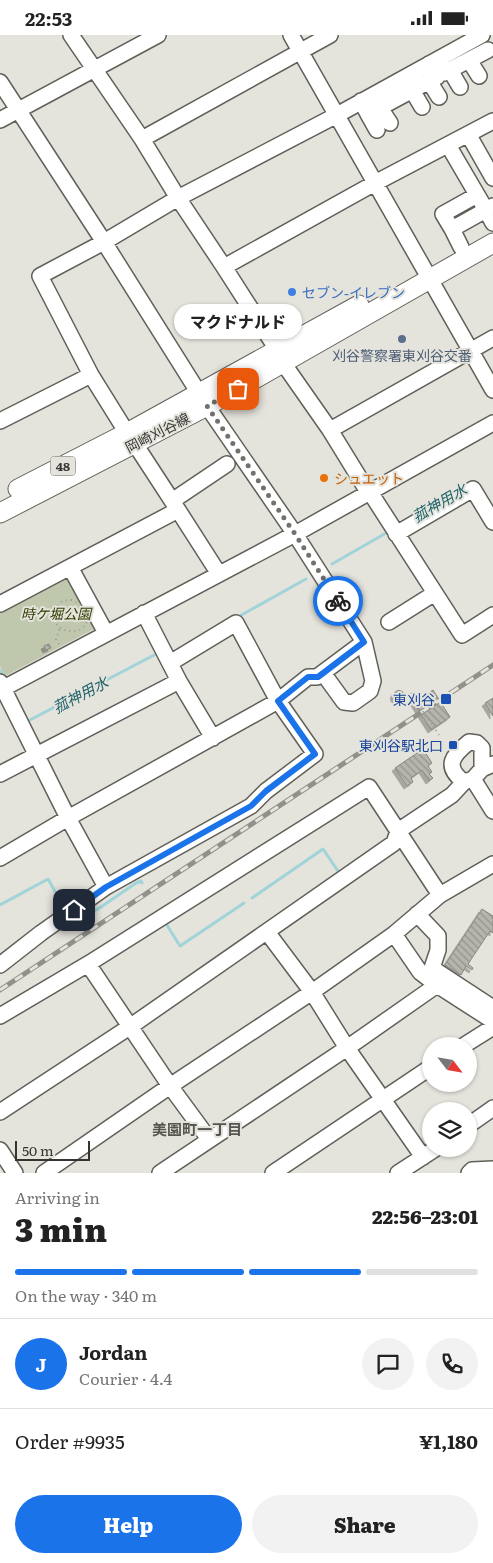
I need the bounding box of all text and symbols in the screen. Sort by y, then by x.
text: 22:53 [25,4,72,32]
place label: セブン-イレブン [302,282,405,302]
marker: セブン-イレブン [286,286,298,298]
callout: マクドナルド [174,304,302,339]
text: マクドナルド [190,309,286,333]
marker: 刈谷警察署東刈谷交番 [396,333,408,345]
place label: 刈谷警察署東刈谷交番 [332,345,472,365]
pin [217,368,259,410]
icon: bag [224,375,252,403]
street label: 岡崎刈谷線 [121,407,193,457]
road number: 48 [50,457,76,476]
place label: シュエット [334,468,404,488]
marker: シュエット [318,472,330,484]
water label: 菰神用水 [407,476,472,527]
courier [313,576,363,626]
icon: bike [324,587,352,615]
park label: 時ケ堀公園 [21,603,93,623]
water label: 菰神用水 [48,669,114,718]
place label: 東刈谷 [393,689,435,709]
marker: 東刈谷 [439,692,453,706]
place label: 東刈谷駅北口 [359,735,443,755]
marker: 東刈谷駅北口 [447,739,459,751]
pin [53,889,95,931]
icon: home [60,896,88,924]
north arrow [422,1037,478,1093]
map controls [422,1037,477,1157]
button: layers [422,1102,477,1157]
district label: 美園町一丁目 [152,1117,242,1140]
scale bar [15,1138,90,1161]
text: 50 m [22,1140,54,1160]
text: Arriving in [15,1185,100,1209]
text: 22:56–23:01 [372,1202,478,1230]
text: 3 min [15,1204,107,1252]
text: On the way · 340 m [15,1283,157,1307]
text: Jordan [79,1338,148,1366]
button: chat [362,1338,414,1390]
button: phone [426,1338,478,1390]
text: J [36,1350,46,1378]
text: Courier · 4.4 [79,1366,172,1390]
text: Order #9935 [15,1427,125,1455]
text: ¥1,180 [419,1427,478,1455]
button: Help [15,1495,242,1553]
button: Share [252,1495,478,1553]

